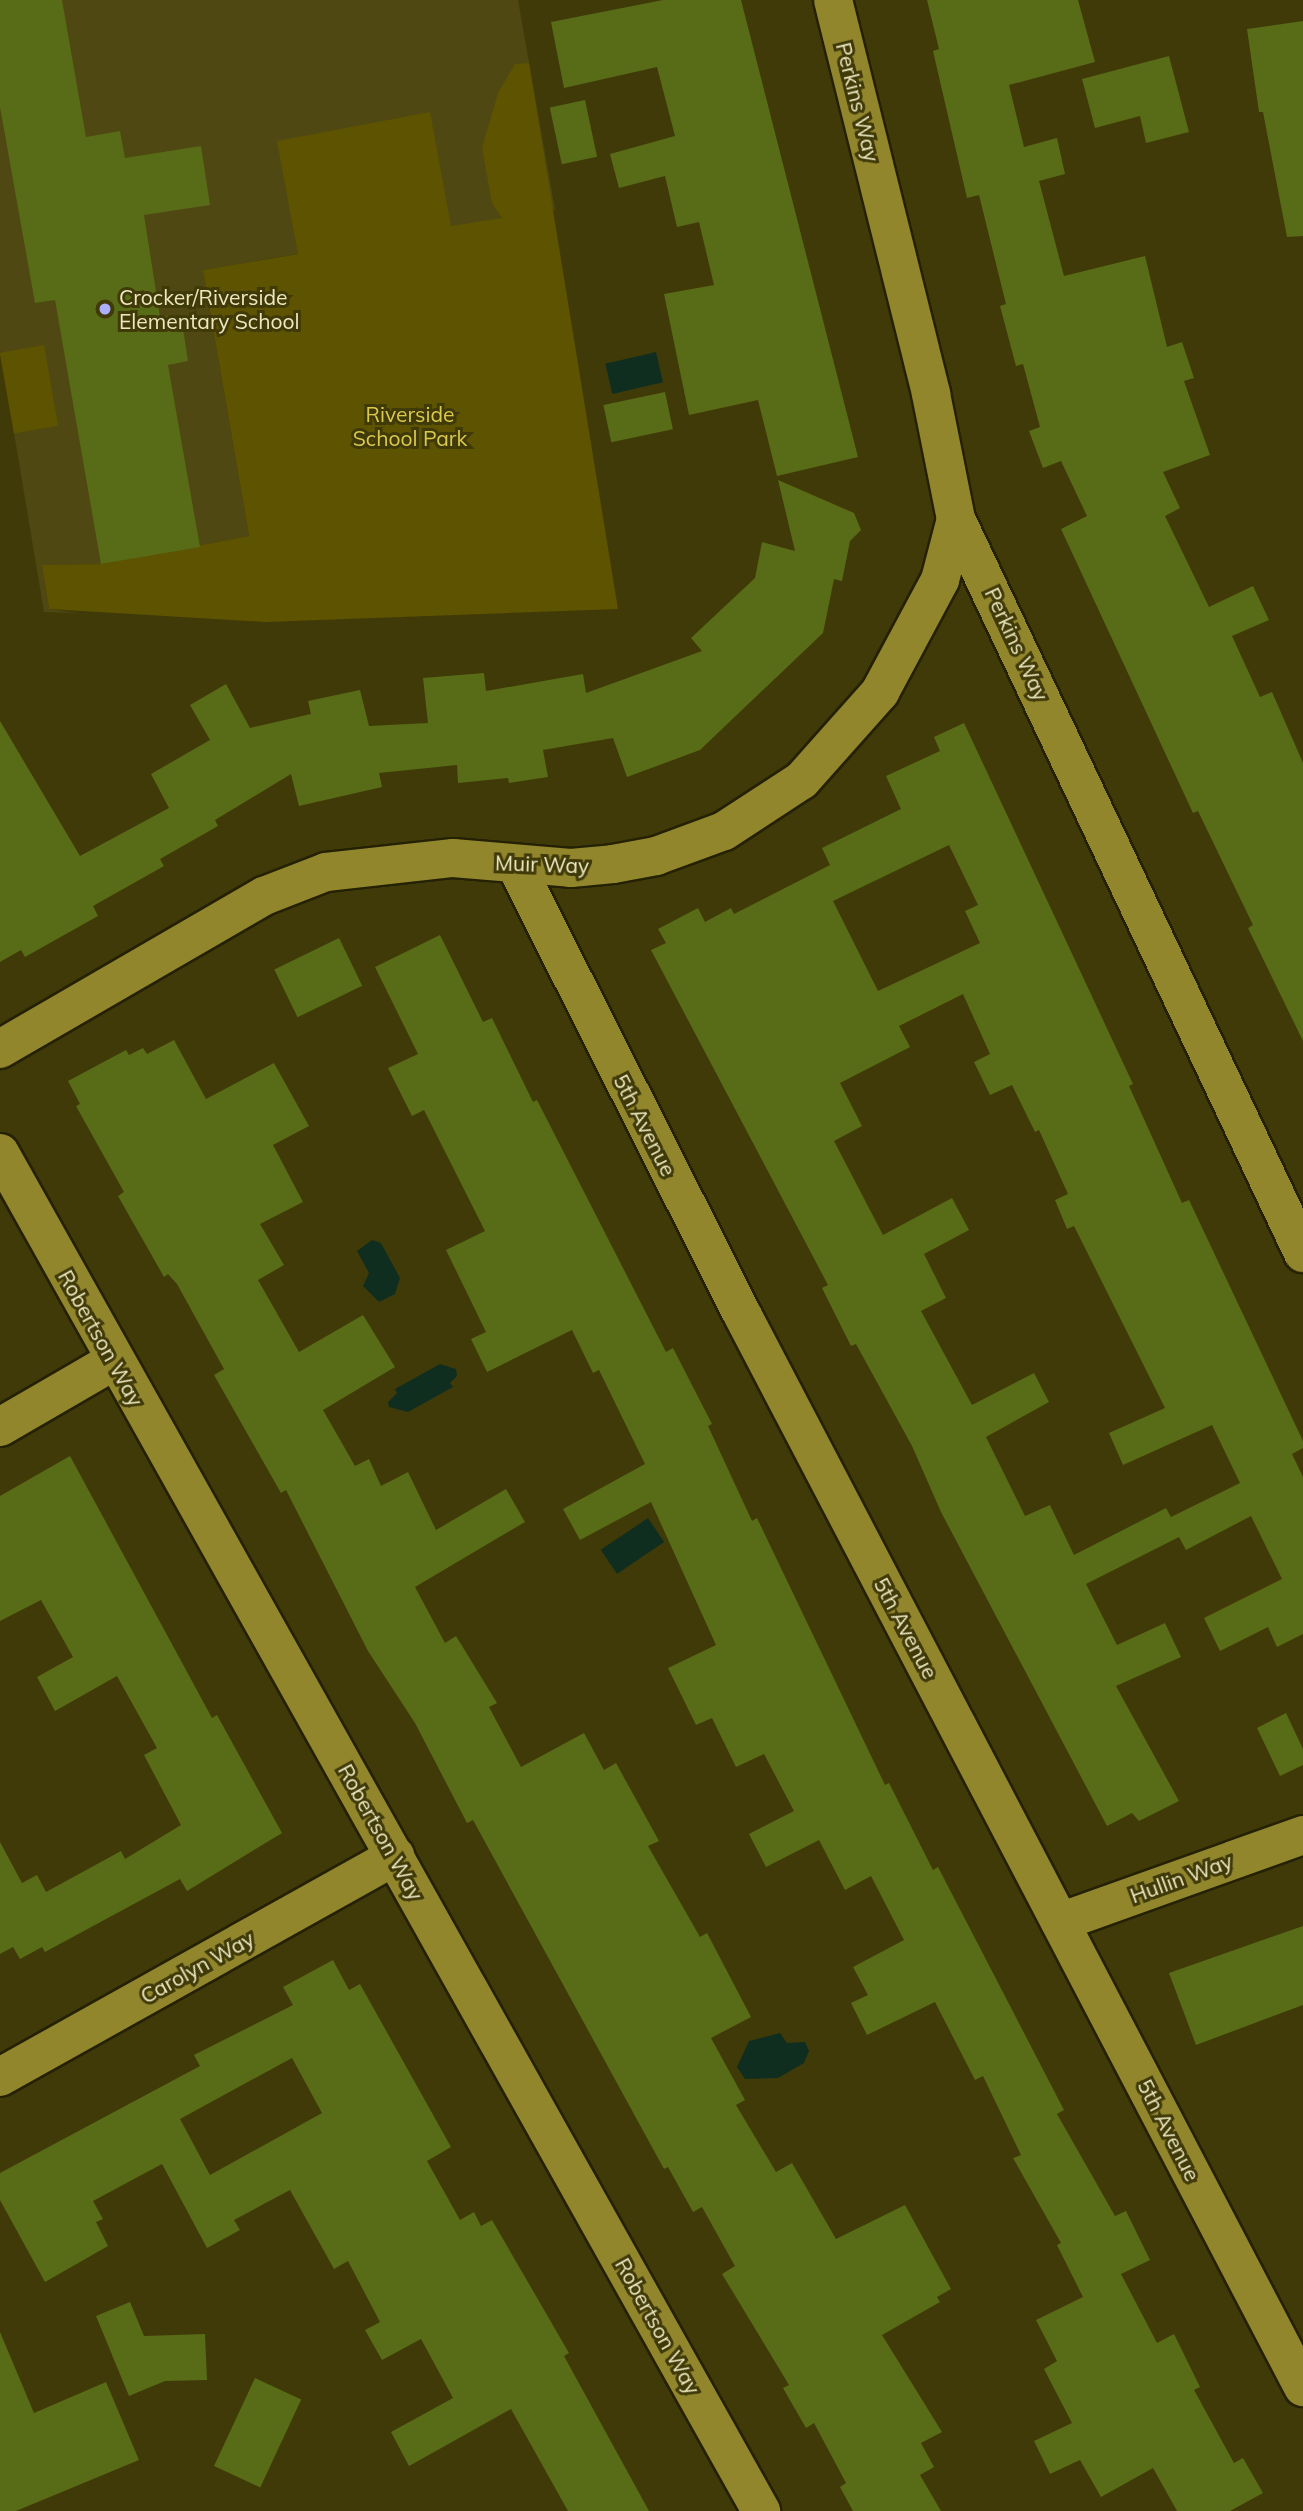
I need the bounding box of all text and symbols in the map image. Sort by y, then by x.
street label: Perkins Way [831,40,885,164]
place label: Crocker/Riverside Elementary School [119,284,300,334]
marker: Crocker/Riverside Elementary School [97,301,113,317]
park label: Riverside School Park [353,401,467,451]
street label: Perkins Way [980,583,1054,705]
street label: Muir Way [495,850,589,878]
street label: 5th Avenue [609,1070,681,1180]
street label: Robertson Way [53,1265,149,1411]
street label: 5th Avenue [869,1573,943,1683]
street label: Robertson Way [333,1759,429,1905]
street label: Hullin Way [1127,1848,1235,1908]
street label: Carolyn Way [136,1925,258,2009]
street label: 5th Avenue [1133,2075,1205,2185]
street label: Robertson Way [610,2253,706,2399]

